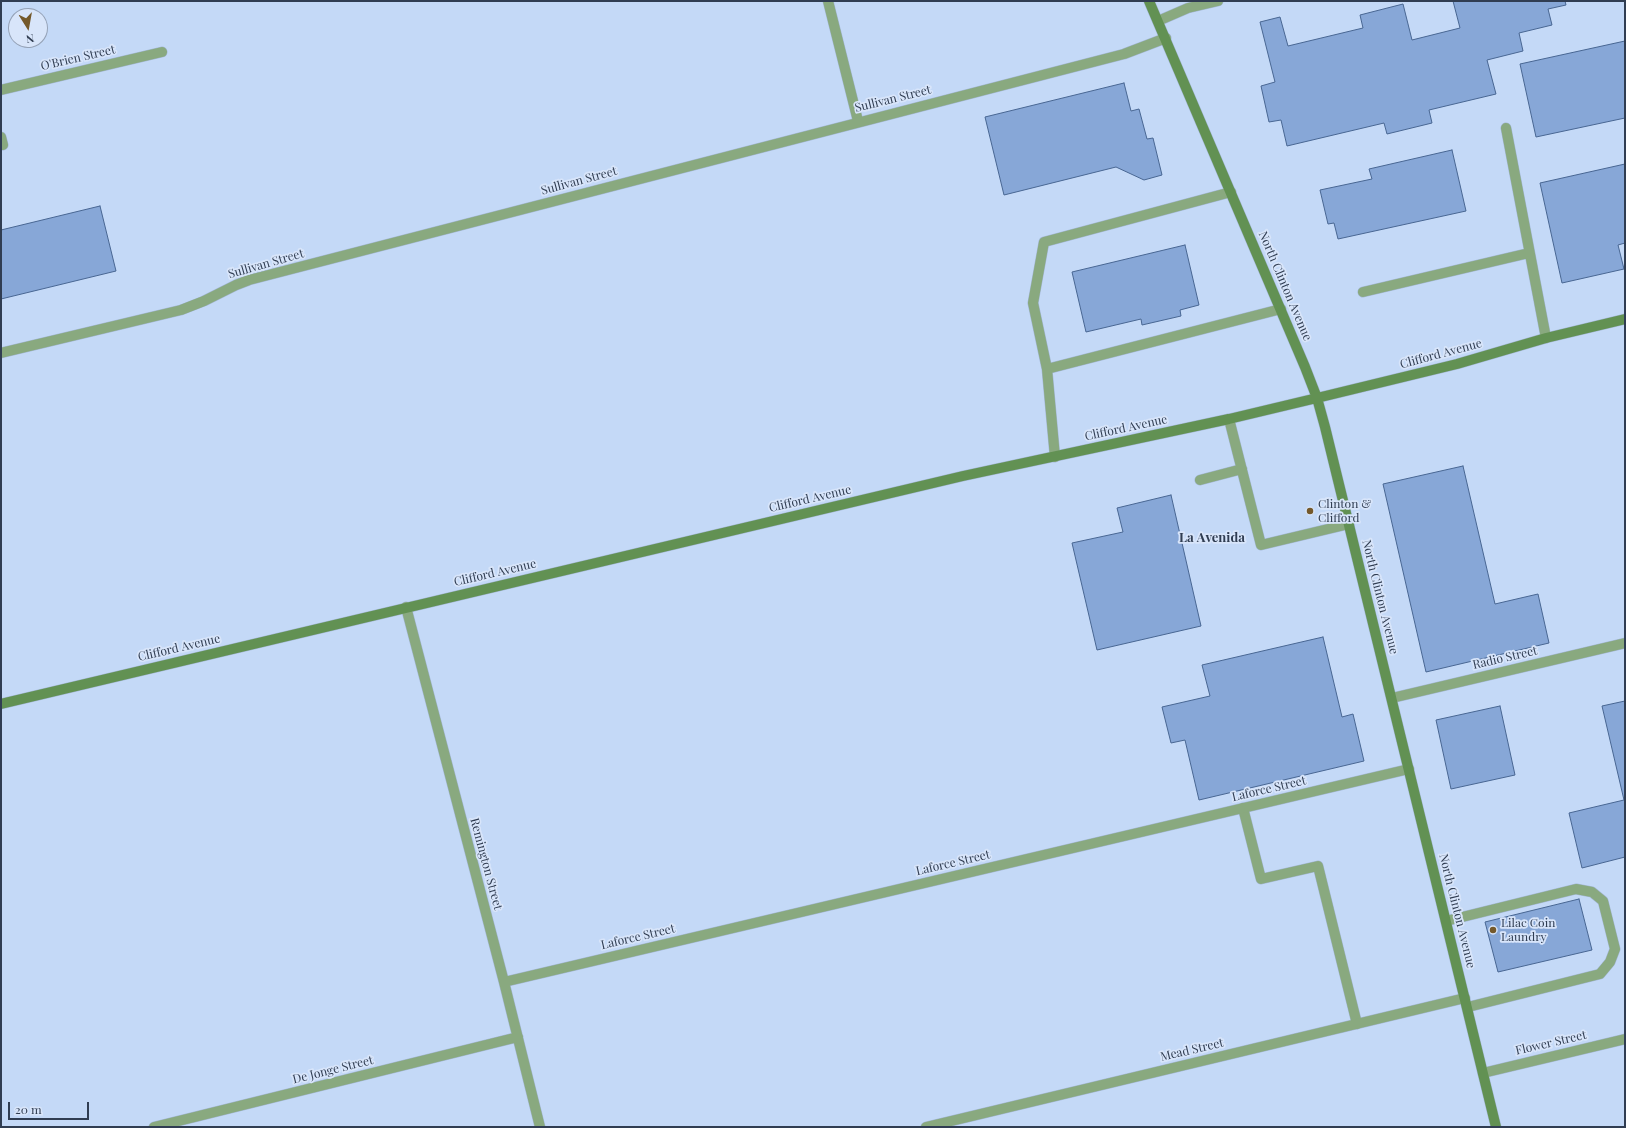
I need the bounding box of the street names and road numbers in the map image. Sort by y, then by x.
street label: O'Brien Street [39,42,117,74]
street label: Sullivan Street [853,83,933,115]
street label: Sullivan Street [539,164,619,198]
street label: North Clinton Avenue [1255,229,1315,343]
street label: Sullivan Street [227,246,305,282]
street label: Clifford Avenue [1399,336,1483,372]
street label: Clifford Avenue [1083,412,1169,444]
street label: Clifford Avenue [767,483,853,515]
street label: North Clinton Avenue [1359,538,1401,656]
street label: Clifford Avenue [452,557,538,589]
street label: Clifford Avenue [136,632,222,664]
street label: Radio Street [1471,644,1539,672]
street label: Laforce Street [1231,773,1307,805]
street label: Remington Street [467,816,505,912]
street label: Laforce Street [915,847,991,879]
street label: North Clinton Avenue [1436,852,1478,970]
street label: Laforce Street [600,921,676,953]
street label: Flower Street [1514,1028,1588,1058]
street label: Mead Street [1159,1036,1225,1064]
street label: De Jonge Street [291,1053,375,1087]

